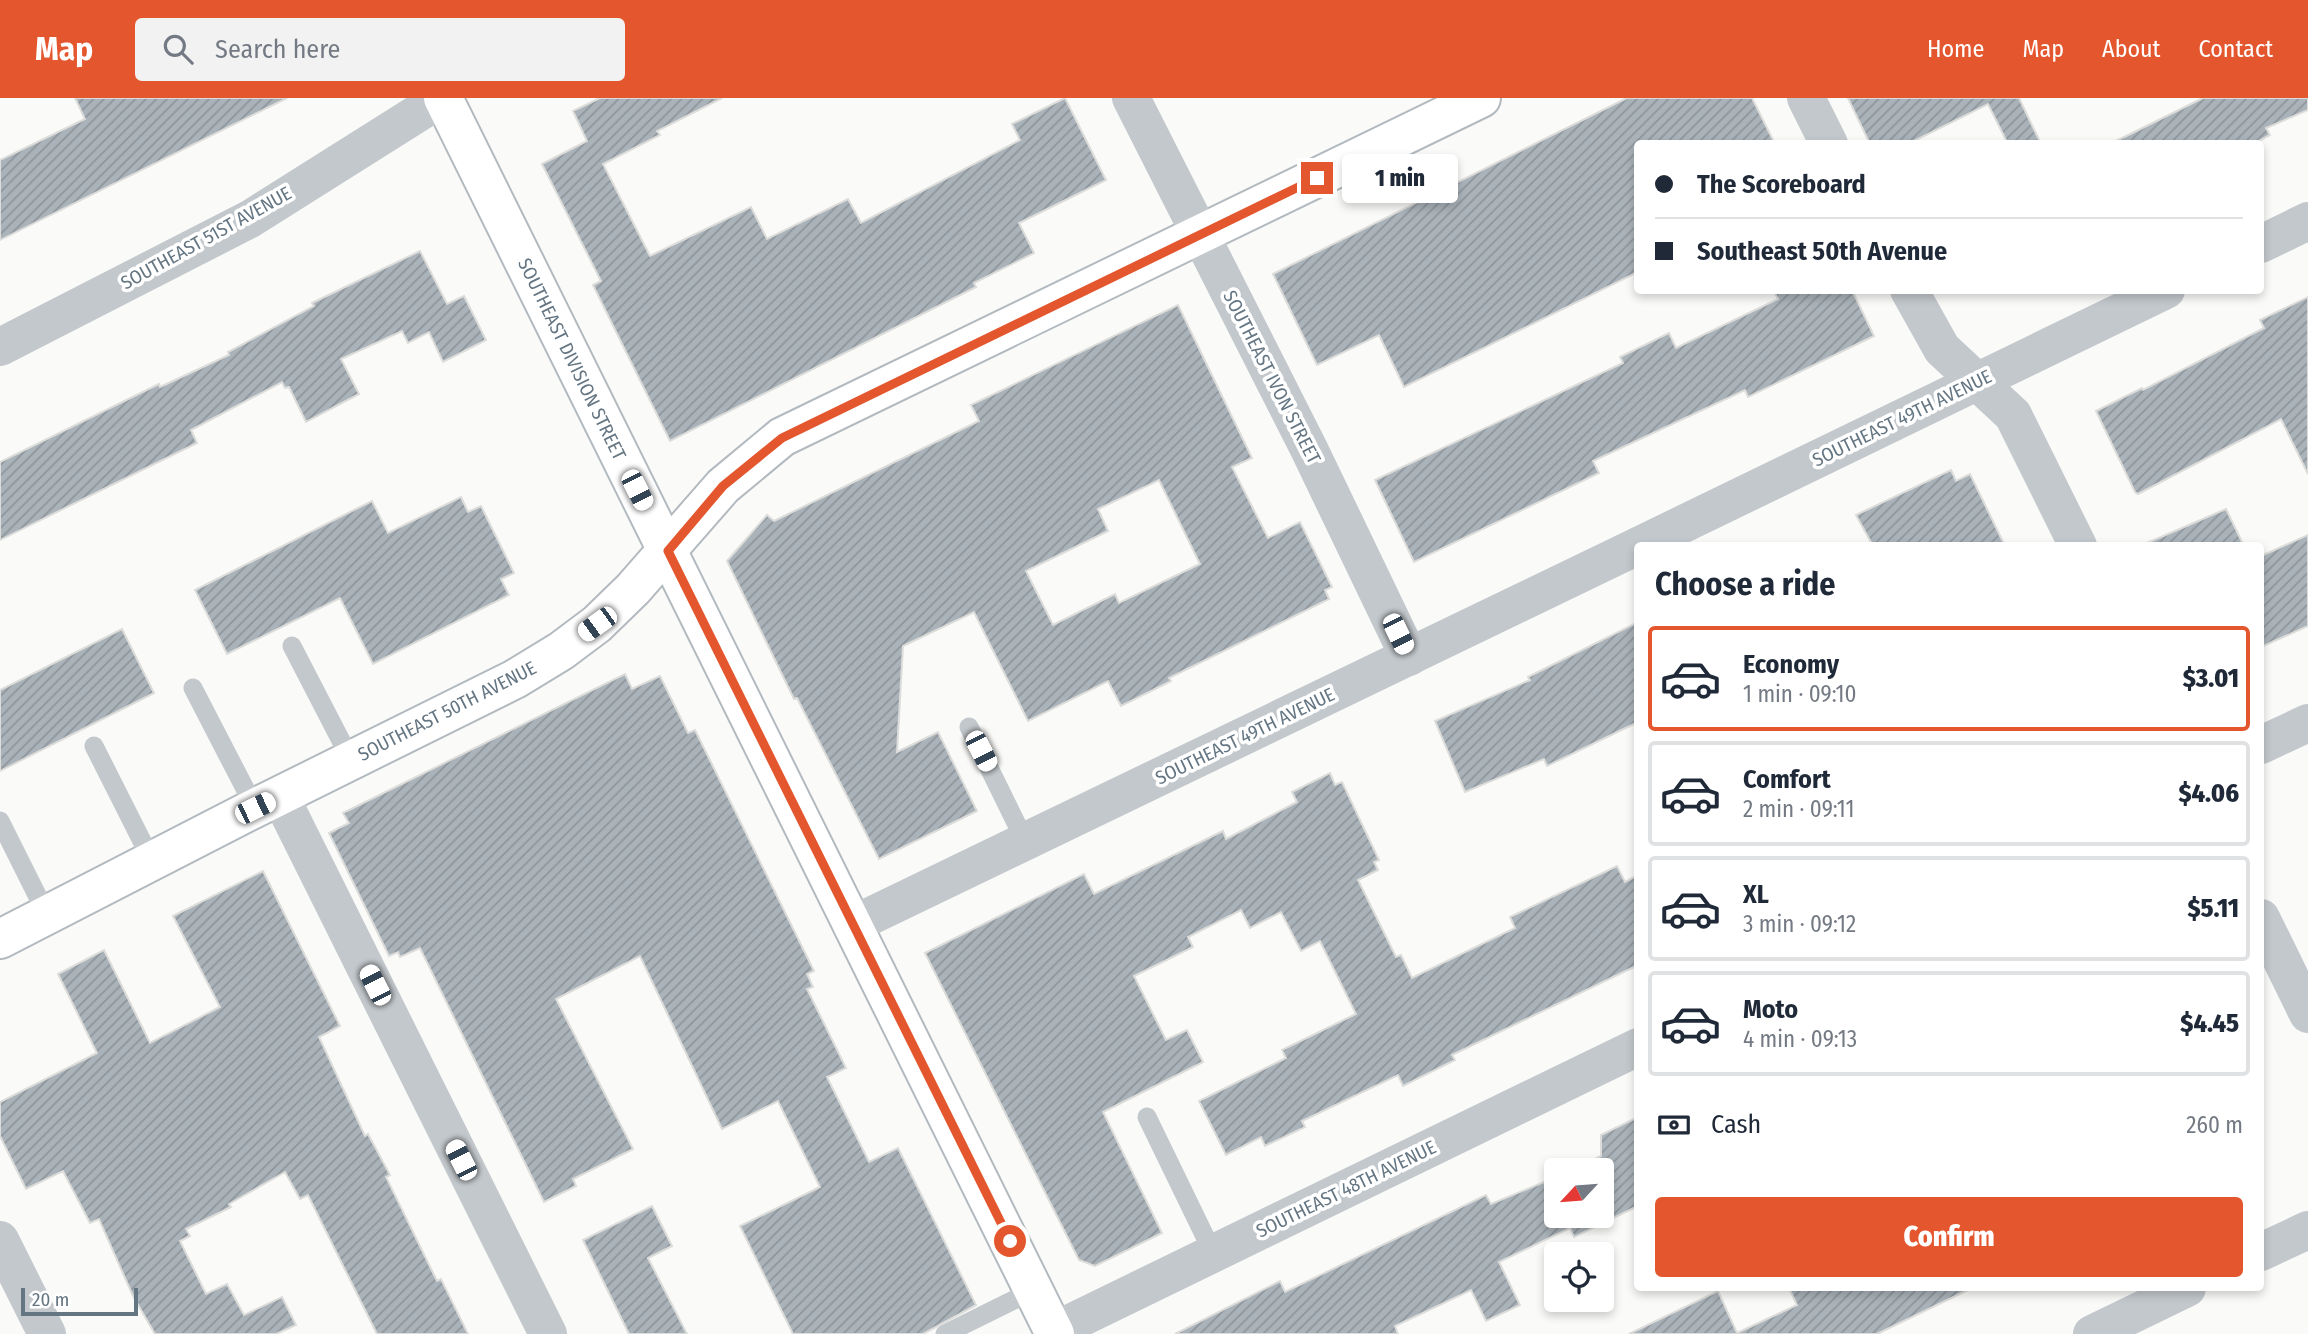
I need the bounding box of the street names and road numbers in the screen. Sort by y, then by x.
street label: SOUTHEAST 51ST AVENUE [117,182,295,294]
street label: SOUTHEAST DIVISION STREET [513,254,631,464]
street label: SOUTHEAST IVON STREET [1218,287,1326,468]
street label: SOUTHEAST 49TH AVENUE [1809,365,1995,471]
street label: SOUTHEAST 50TH AVENUE [354,656,540,766]
street label: SOUTHEAST 49TH AVENUE [1152,683,1338,789]
street label: SOUTHEAST 48TH AVENUE [1252,1135,1440,1243]

